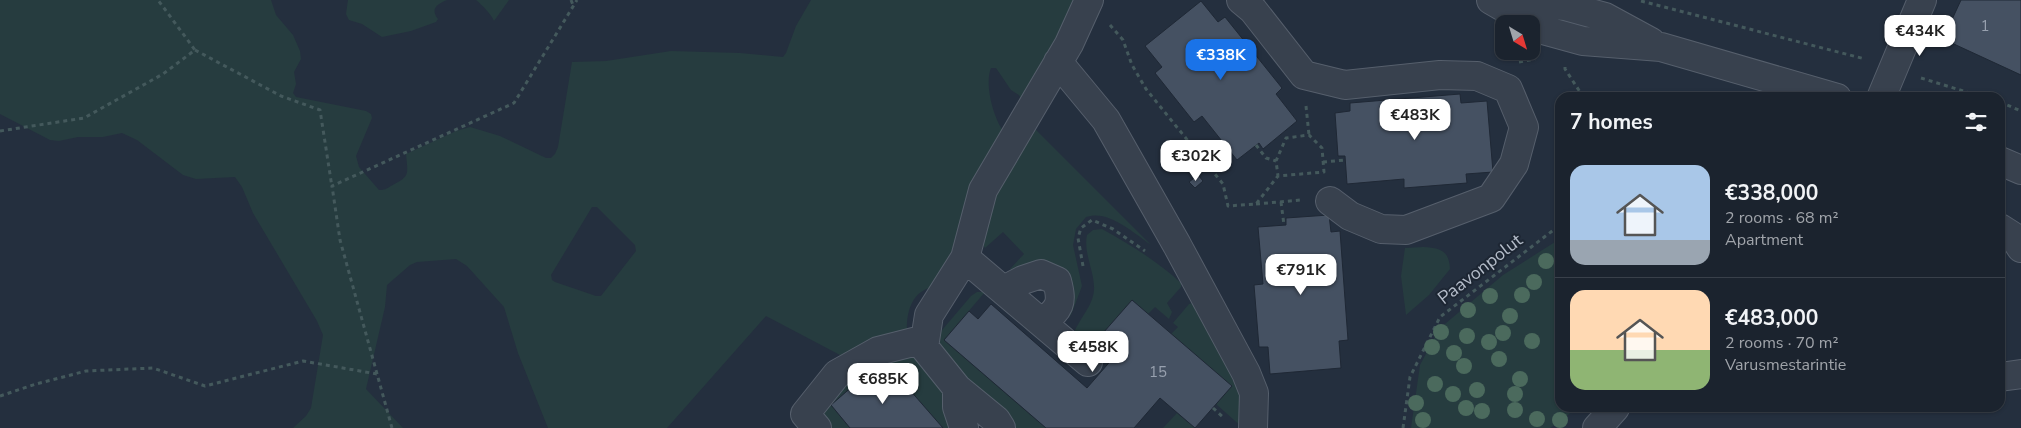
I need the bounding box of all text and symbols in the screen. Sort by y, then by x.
north arrow [1495,15,1540,60]
map controls [1495,15,1540,60]
pin: €434K [1885,15,1955,57]
house number: 1 [1980,16,1990,36]
text: €434K [1895,20,1945,42]
pin: €338K [1186,38,1256,81]
text: €338K [1196,44,1246,66]
pin: €483K [1380,98,1450,141]
text: €483K [1390,104,1440,126]
text: 7 homes [1570,108,1653,136]
icon: filters [1962,108,1990,136]
pin: €302K [1161,140,1231,182]
text: €302K [1171,145,1221,167]
text: €338,000 [1725,179,1818,207]
icon: home [1610,185,1670,245]
text: 2 rooms · 68 m² [1725,207,1838,229]
street label: Paavonpolut [1433,228,1528,310]
text: Apartment [1725,229,1803,251]
pin: €791K [1266,254,1336,296]
text: €791K [1276,259,1326,281]
text: €483,000 [1725,304,1818,332]
icon: home [1610,310,1670,370]
pin: €458K [1058,330,1128,373]
text: 2 rooms · 70 m² [1725,332,1838,354]
text: €458K [1068,336,1118,358]
text: Varusmestarintie [1725,354,1846,376]
pin: €685K [848,362,918,405]
house number: 15 [1149,362,1167,382]
text: €685K [858,368,908,390]

